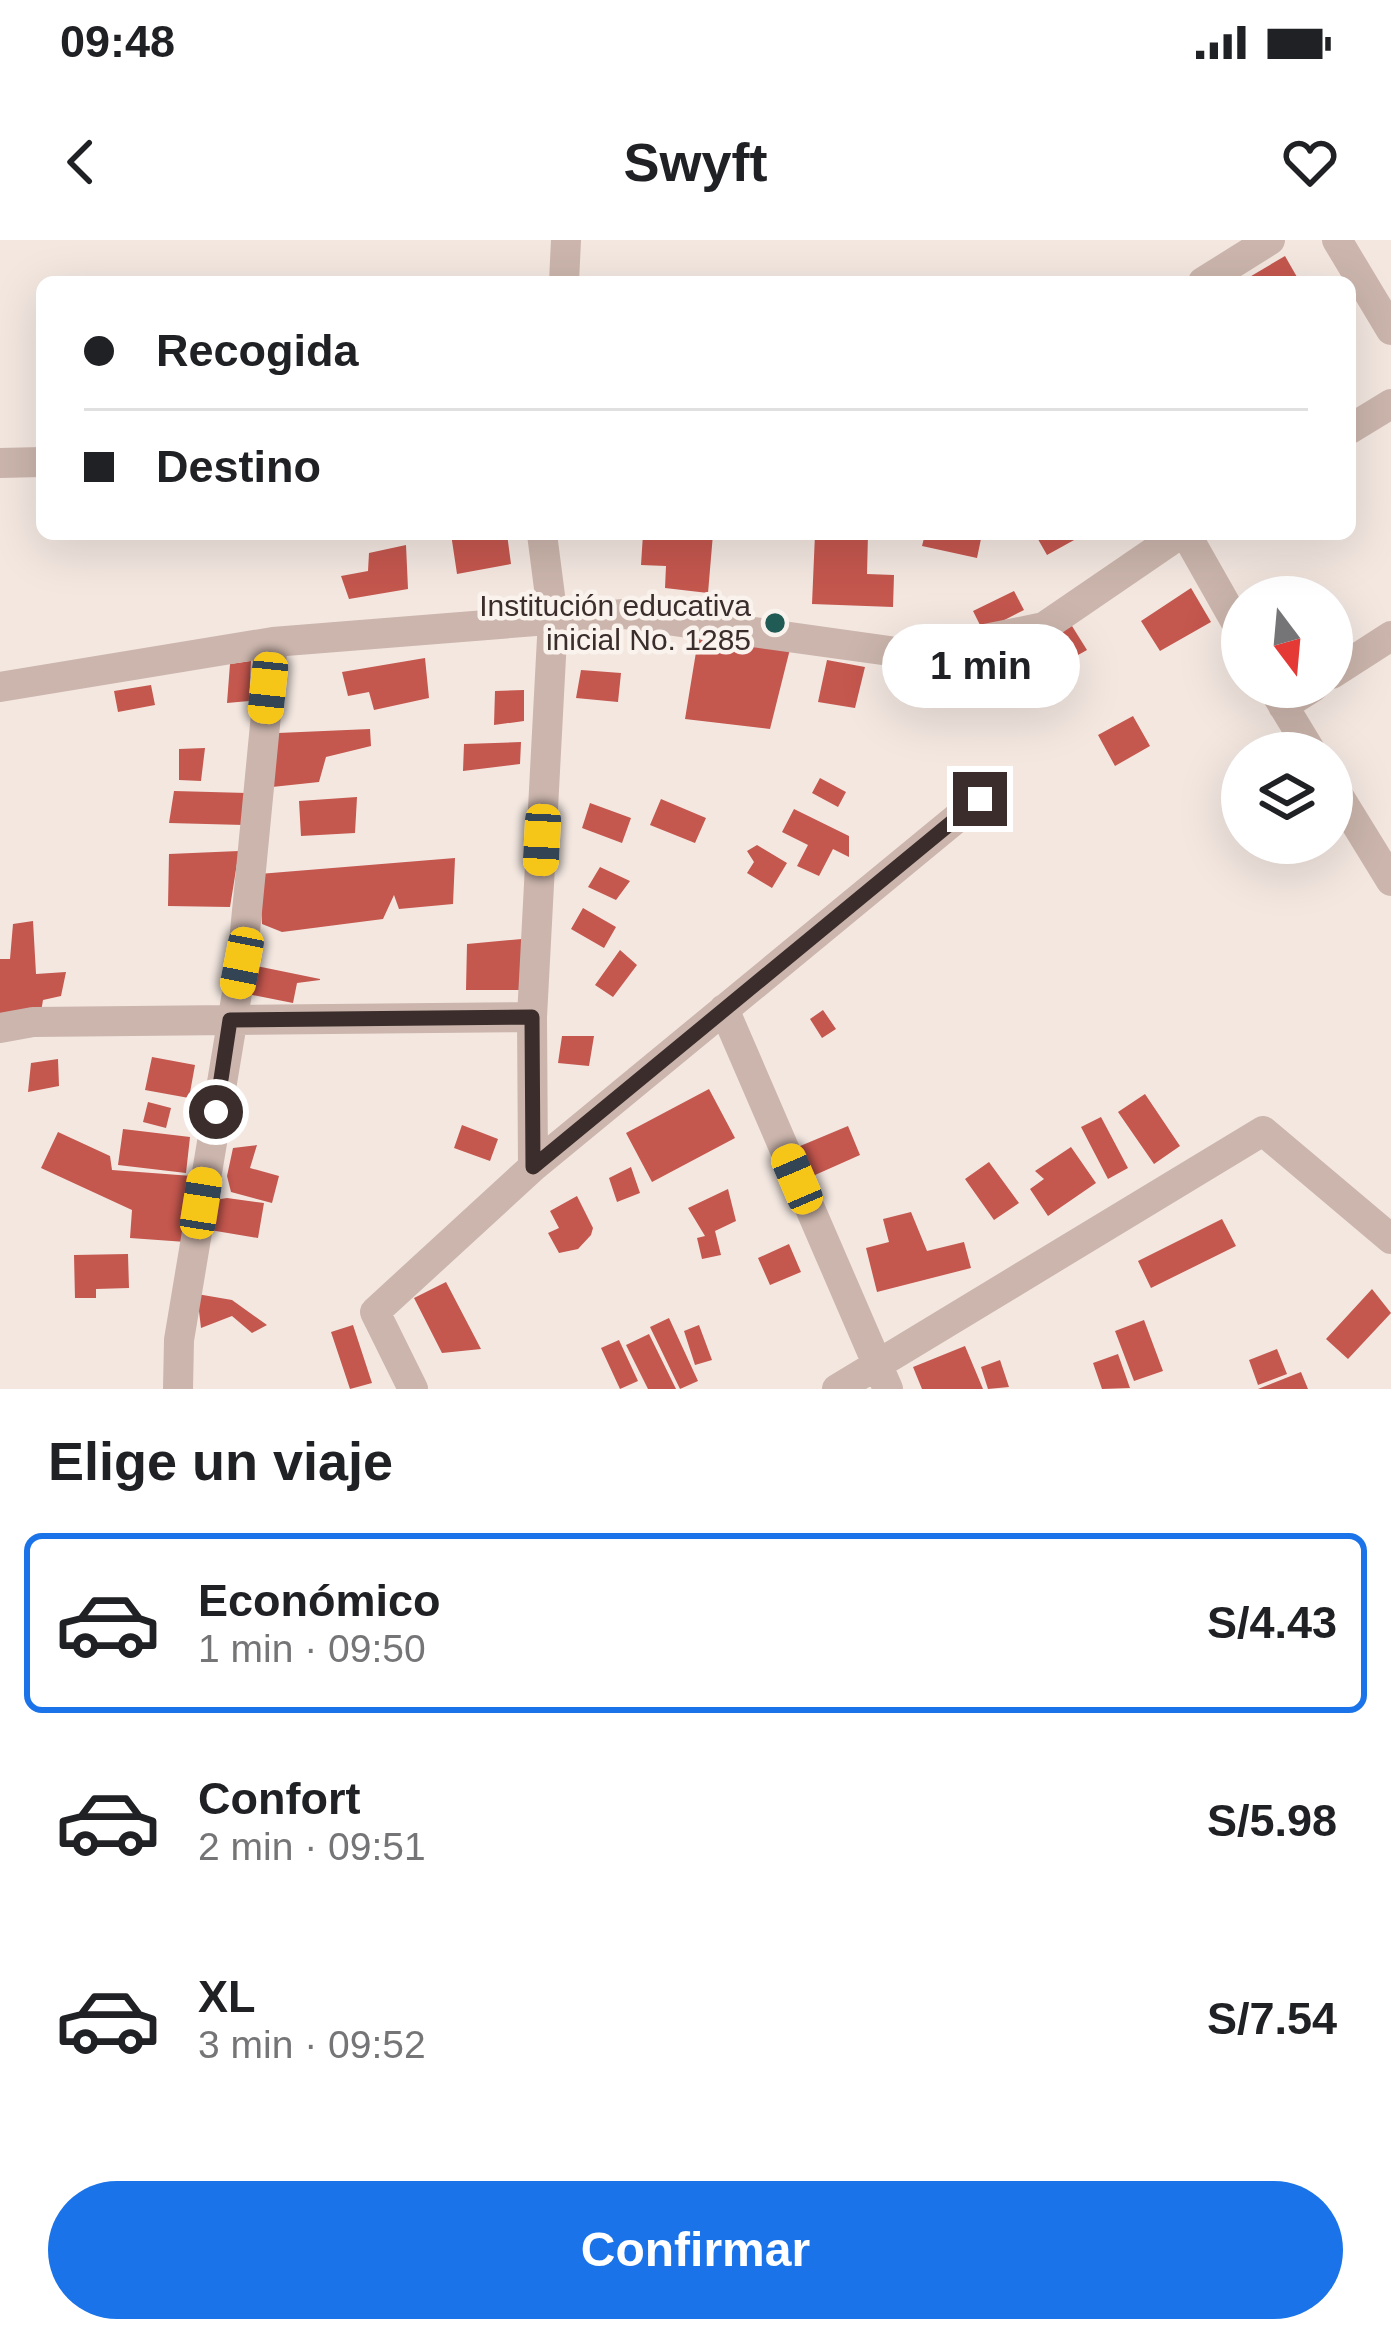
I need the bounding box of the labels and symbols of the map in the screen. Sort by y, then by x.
north arrow [1221,576,1353,708]
place label: Institución educativa inicial No. 1285 [479,589,751,656]
marker: Institución educativa inicial No. 1285 [762,610,788,636]
callout: 1 min [881,625,1079,709]
car [246,650,290,726]
route end [953,772,1007,826]
car [522,803,562,877]
car [217,924,267,1002]
route start [189,1085,243,1139]
car [766,1139,828,1219]
car [178,1165,224,1241]

